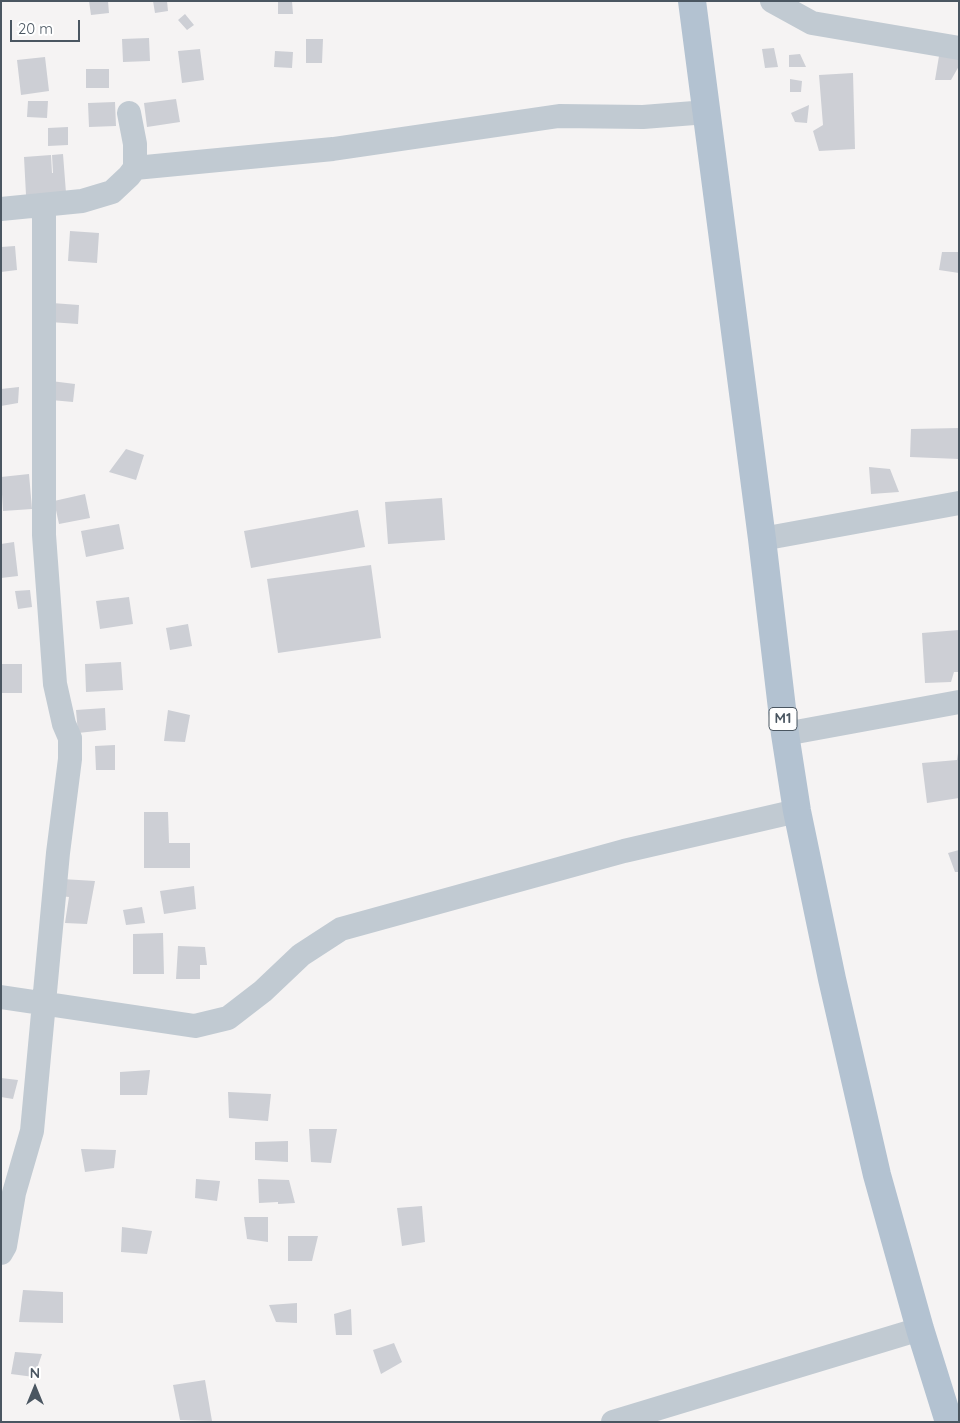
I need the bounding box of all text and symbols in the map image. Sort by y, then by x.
scale bar [12,10,82,42]
text: 20 m [18,19,53,38]
road number: M1 [769,708,797,731]
north arrow [10,1363,60,1413]
text: N [30,1364,40,1382]

